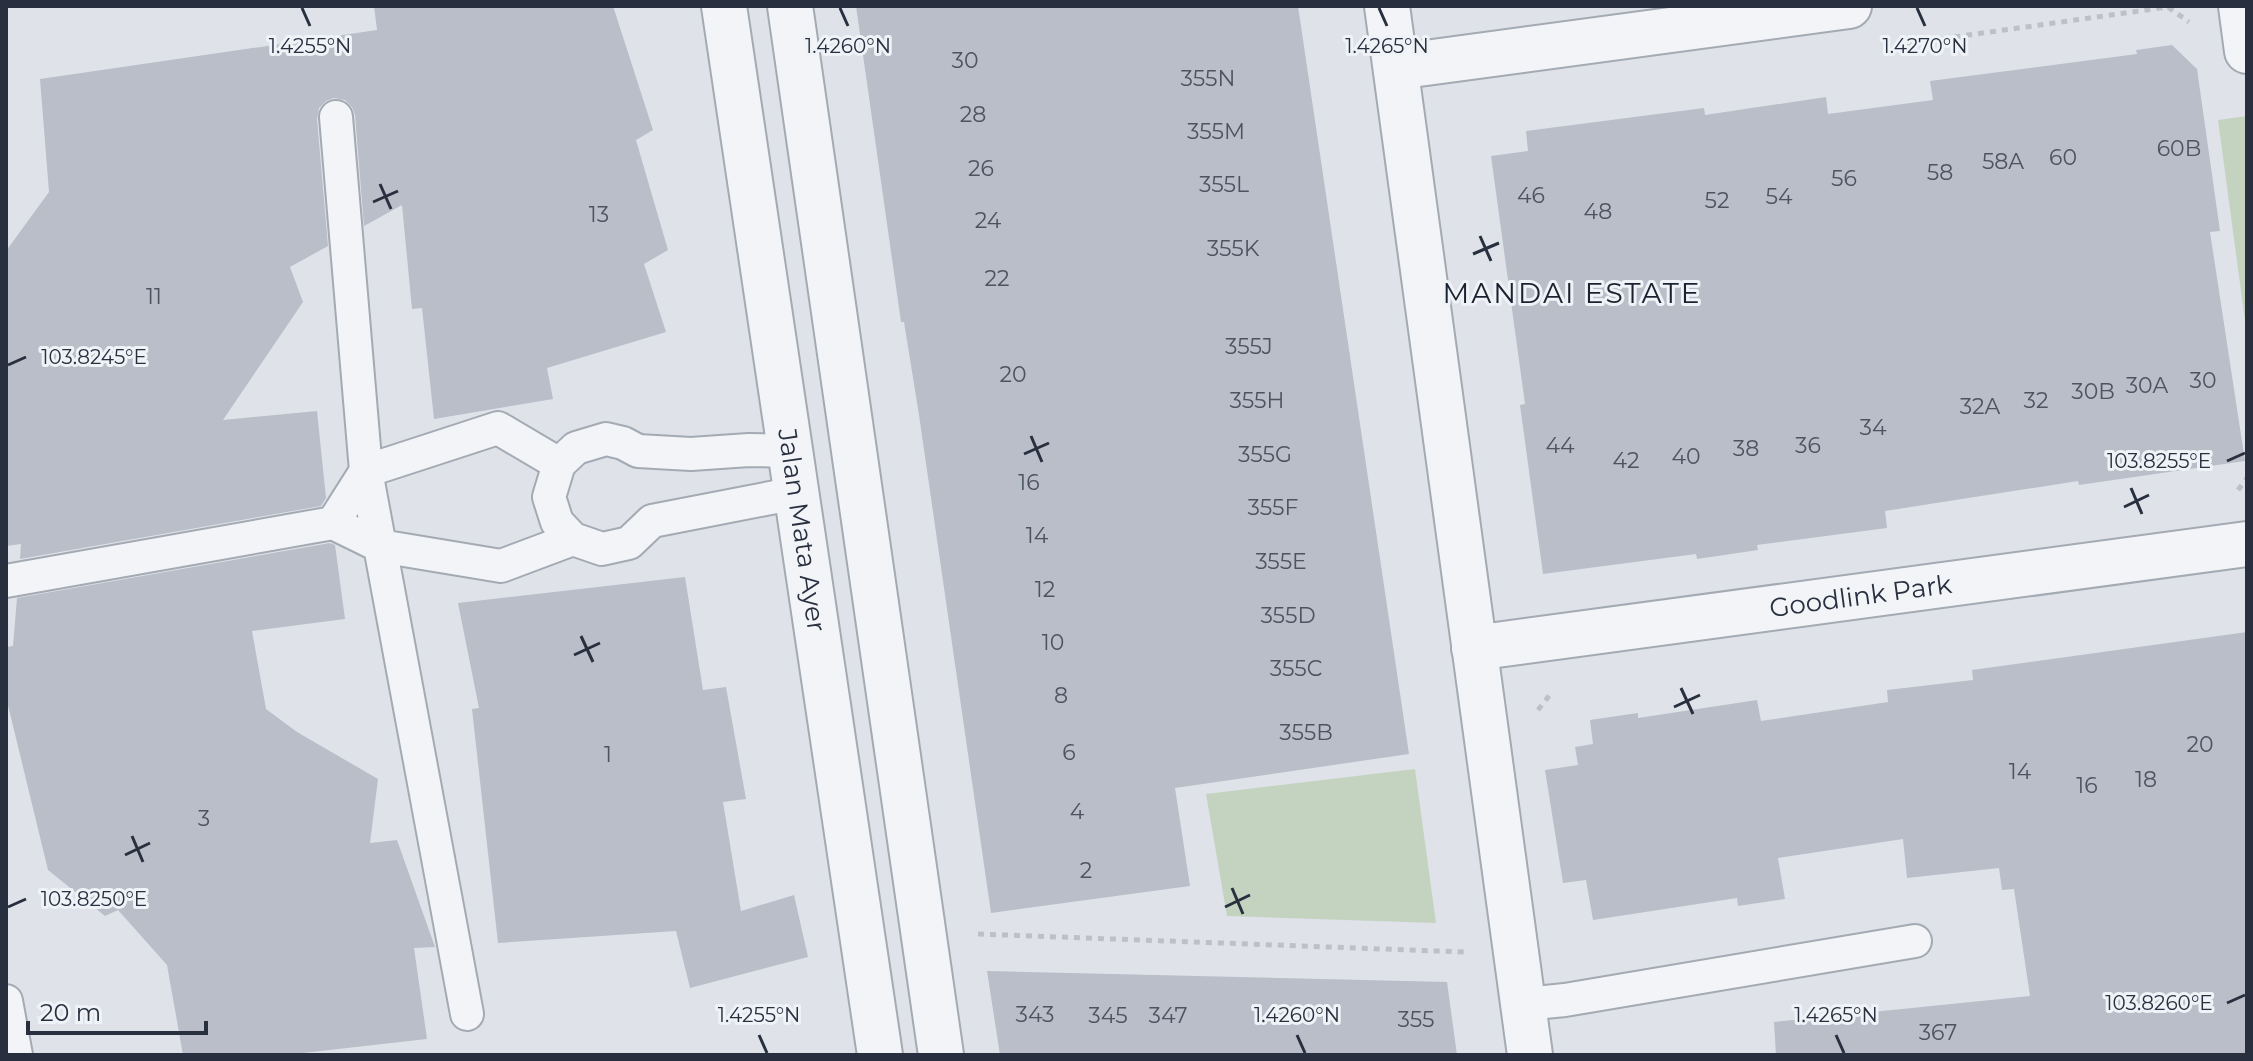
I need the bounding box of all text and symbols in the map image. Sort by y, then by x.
text: 1.4255°N [269,34,351,58]
text: 1.4260°N [805,34,891,58]
text: 1.4265°N [1345,34,1429,58]
text: 1.4270°N [1882,34,1968,58]
house number: 30 [952,47,978,74]
house number: 355N [1181,65,1235,92]
house number: 28 [960,101,986,128]
house number: 355M [1187,118,1245,145]
house number: 60B [2157,135,2201,162]
house number: 60 [2049,144,2077,171]
house number: 58A [1982,148,2024,175]
house number: 26 [968,155,994,182]
house number: 58 [1927,159,1953,186]
house number: 56 [1831,165,1857,192]
house number: 355L [1199,171,1249,198]
house number: 46 [1517,182,1545,209]
house number: 54 [1766,183,1793,210]
house number: 52 [1705,187,1729,214]
house number: 48 [1584,198,1612,225]
house number: 13 [589,201,609,228]
house number: 24 [975,207,1002,234]
house number: 355K [1207,235,1260,262]
house number: 22 [985,265,1010,292]
district label: MANDAI ESTATE [1443,276,1701,310]
house number: 11 [146,283,162,310]
house number: 355J [1225,333,1273,360]
text: 103.8245°E [41,345,147,369]
house number: 20 [999,361,1027,388]
house number: 30 [2190,367,2216,394]
house number: 30A [2126,372,2169,399]
house number: 30B [2071,378,2115,405]
house number: 355H [1230,387,1284,414]
house number: 32 [2024,387,2048,414]
house number: 32A [1960,393,2001,420]
house number: 34 [1860,414,1887,441]
street label: Jalan Mata Ayer [771,425,833,634]
house number: 44 [1545,432,1575,459]
house number: 36 [1795,432,1821,459]
house number: 38 [1733,435,1759,462]
house number: 355G [1238,441,1292,468]
house number: 40 [1671,443,1701,470]
house number: 42 [1613,447,1640,474]
text: 103.8255°E [2107,449,2211,473]
house number: 16 [1018,469,1040,496]
house number: 355F [1248,494,1299,521]
house number: 14 [1026,522,1049,549]
house number: 355E [1255,548,1307,575]
street label: Goodlink Park [1767,568,1954,624]
house number: 12 [1035,576,1055,603]
house number: 355D [1260,602,1316,629]
house number: 10 [1042,629,1064,656]
house number: 355C [1270,655,1322,682]
house number: 8 [1054,682,1068,709]
house number: 355B [1279,719,1333,746]
house number: 20 [2186,731,2214,758]
house number: 6 [1062,739,1076,766]
house number: 1 [604,741,612,768]
house number: 14 [2009,758,2032,785]
house number: 18 [2135,766,2157,793]
house number: 16 [2076,772,2098,799]
house number: 4 [1070,798,1085,825]
house number: 3 [198,805,210,832]
house number: 2 [1080,857,1092,884]
text: 103.8250°E [41,887,147,911]
scale bar [28,985,206,1035]
text: 103.8260°E [2105,991,2213,1015]
text: 20 m [40,998,101,1027]
house number: 343 [1015,1001,1055,1028]
house number: 345 [1088,1002,1128,1029]
house number: 347 [1149,1002,1187,1029]
text: 1.4255°N [718,1003,800,1027]
text: 1.4260°N [1254,1003,1340,1027]
text: 1.4265°N [1794,1003,1878,1027]
house number: 355 [1398,1006,1434,1033]
house number: 367 [1919,1019,1957,1046]

